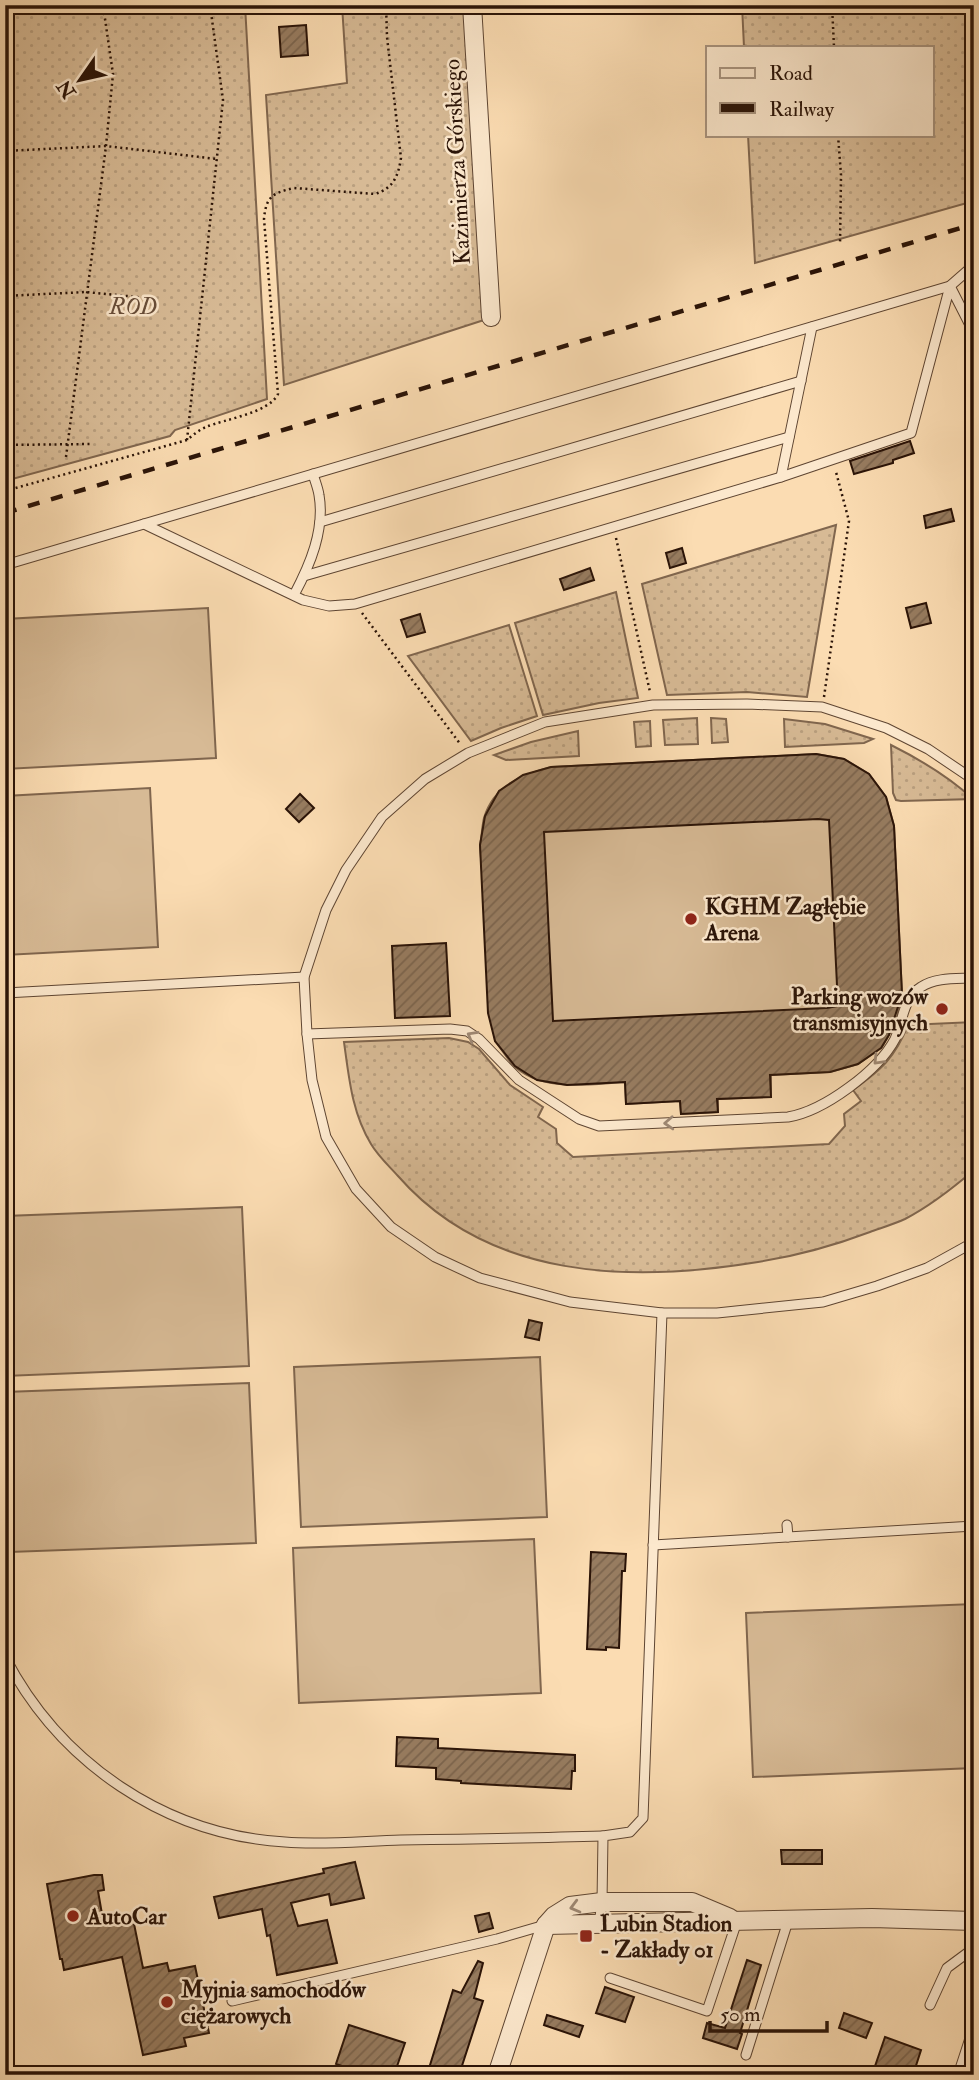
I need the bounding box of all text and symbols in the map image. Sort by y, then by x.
north arrow [46,46,116,116]
legend [706,46,934,136]
street label: Kazimierza Górskiego [437,58,477,266]
text: Road [769,60,814,87]
text: N [51,74,82,104]
text: Railway [769,96,835,123]
park label: ROD [108,292,157,321]
place label: KGHM Zagłębie Arena [704,892,866,947]
marker: KGHM Zagłębie Arena [683,911,699,927]
place label: Parking wozów transmisyjnych [791,982,929,1038]
marker: Parking wozów transmisyjnych [934,1001,950,1017]
one-way arrow [467,1031,480,1044]
one-way arrow [873,1052,886,1065]
one-way arrow [663,1115,674,1130]
one-way arrow [569,1899,581,1913]
place label: AutoCar [86,1902,167,1931]
marker: AutoCar [65,1908,81,1924]
place label: Lubin Stadion - Zakłady 01 [600,1909,733,1965]
marker: Lubin Stadion - Zakłady 01 [578,1928,594,1944]
place label: Myjnia samochodów ciężarowych [180,1975,366,2031]
scale bar [710,1989,827,2033]
marker: Myjnia samochodów ciężarowych [159,1994,175,2010]
text: 50 m [720,2001,761,2028]

